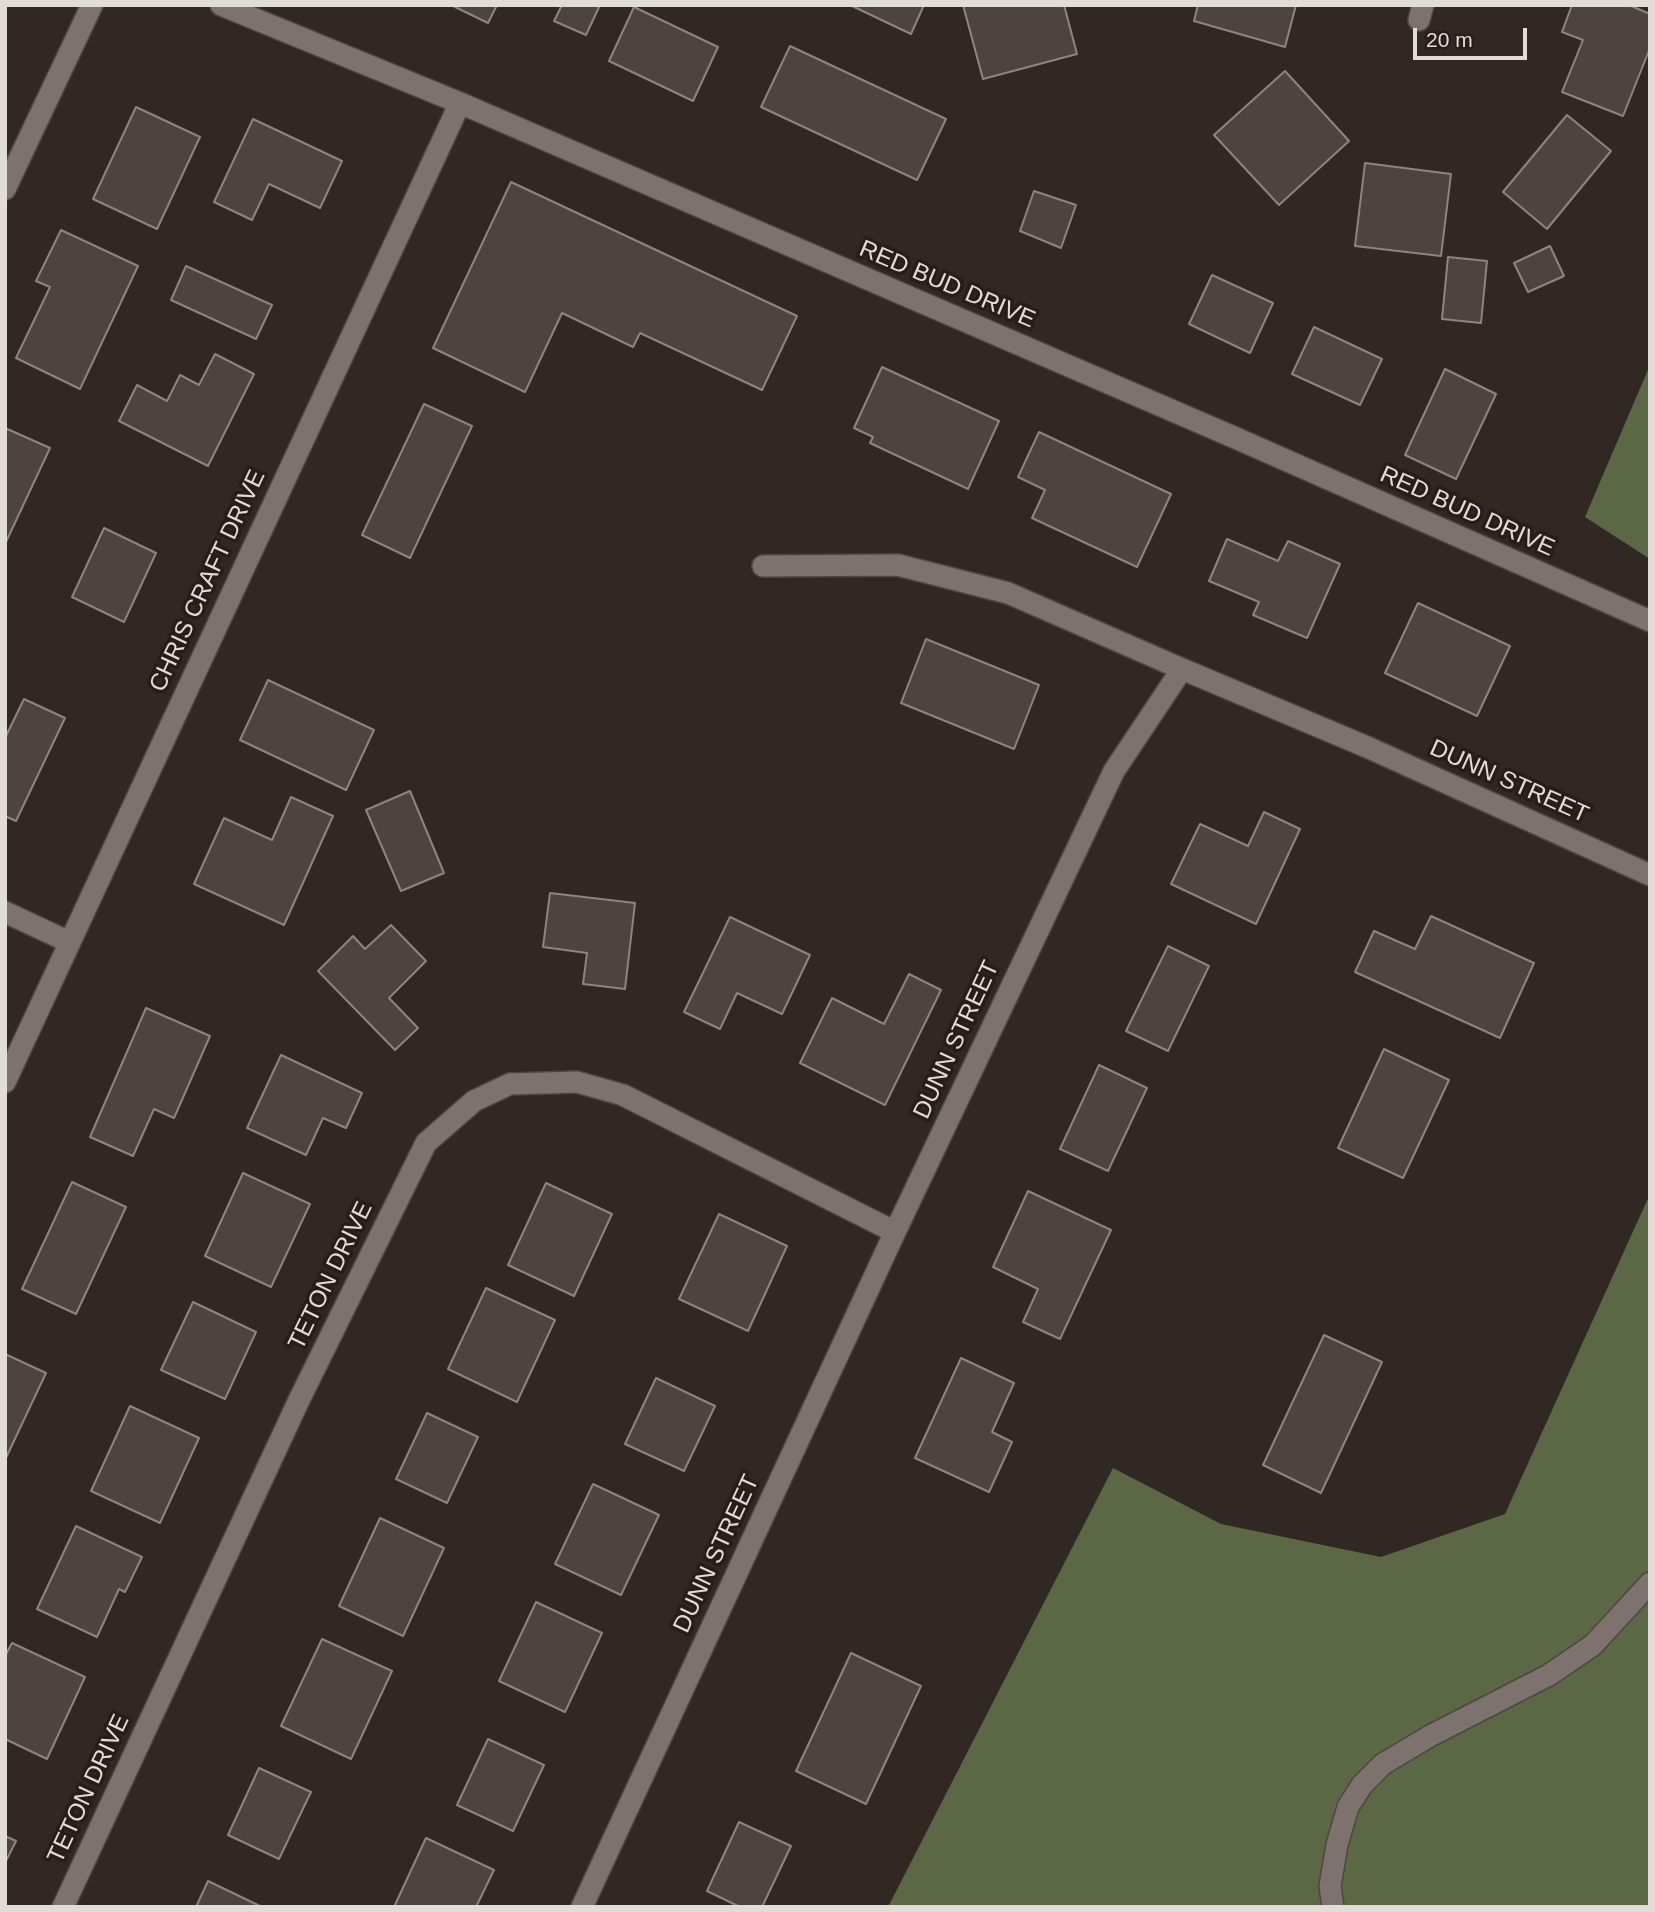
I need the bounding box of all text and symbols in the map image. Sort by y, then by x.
scale bar [1417,14,1531,58]
text: 20 m [1426,28,1473,51]
street label: RED BUD DRIVE [855,235,1039,335]
street label: RED BUD DRIVE [1375,461,1559,563]
street label: CHRIS CRAFT DRIVE [144,466,272,696]
street label: DUNN STREET [1425,734,1593,830]
street label: DUNN STREET [908,957,1006,1123]
street label: TETON DRIVE [283,1197,379,1355]
street label: DUNN STREET [668,1471,766,1637]
street label: TETON DRIVE [42,1710,136,1868]

